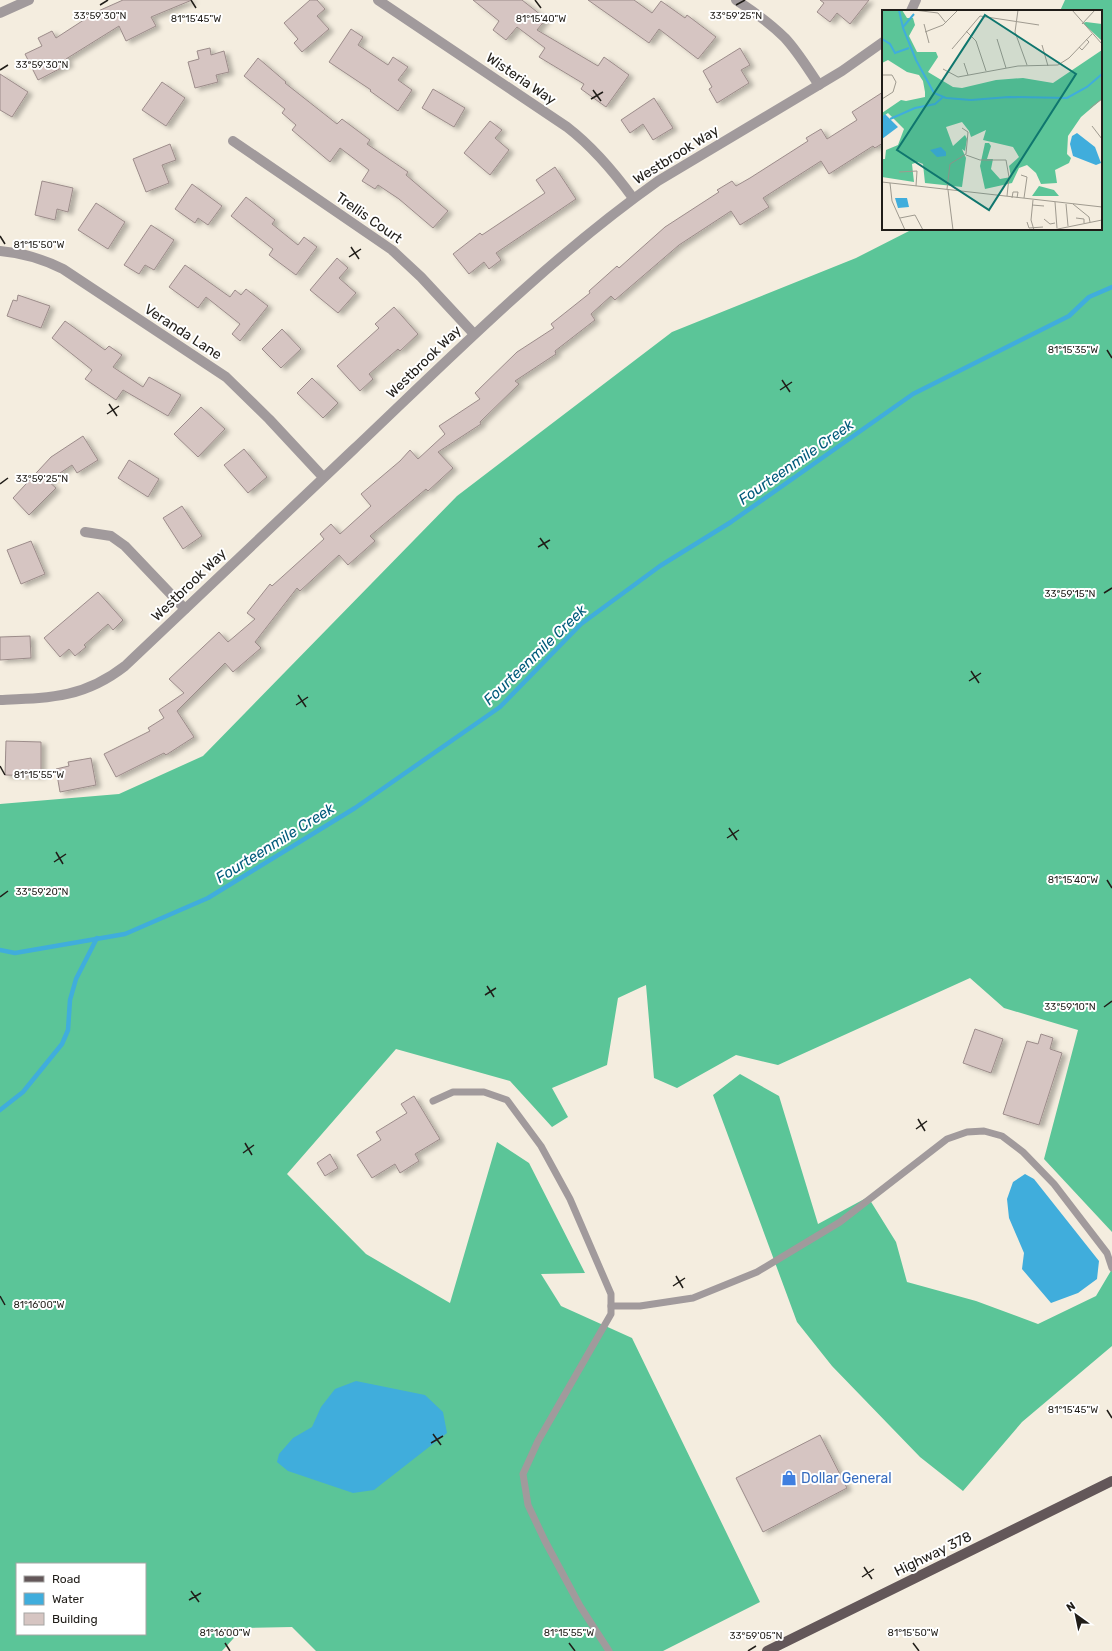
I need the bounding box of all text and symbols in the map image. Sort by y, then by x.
text: 33°59'30"N [74,10,127,22]
text: 33°59'25"N [710,10,762,22]
inset map [882,10,1102,230]
text: 81°15'45"W [171,13,221,25]
text: 81°15'40"W [516,13,566,25]
street label: Wisteria Way [483,49,560,109]
text: 33°59'30"N [16,59,69,71]
street label: Westbrook Way [630,122,722,188]
street label: Trellis Court [332,189,406,247]
text: 81°15'50"W [14,239,64,251]
street label: Veranda Lane [141,301,225,363]
street label: Westbrook Way [383,322,465,402]
text: 81°15'35"W [1048,344,1098,356]
water label: Fourteenmile Creek [735,415,857,509]
text: 33°59'25"N [16,473,68,485]
street label: Westbrook Way [148,545,230,625]
text: 33°59'15"N [1045,588,1095,600]
water label: Fourteenmile Creek [480,601,591,709]
text: 81°15'55"W [14,769,64,781]
water label: Fourteenmile Creek [212,799,338,887]
text: 81°15'40"W [1048,874,1098,886]
text: 33°59'20"N [16,886,68,898]
text: 33°59'10"N [1044,1001,1096,1013]
text: 81°16'00"W [13,1299,65,1311]
text: 81°15'45"W [1048,1404,1098,1416]
shop icon: Dollar General [780,1469,798,1487]
place label: Dollar General [801,1470,892,1487]
street label: Highway 378 [892,1528,975,1580]
legend [16,1563,146,1635]
text: Road [52,1572,80,1586]
text: Water [52,1592,84,1606]
north arrow [1056,1595,1096,1635]
text: N [1064,1599,1078,1615]
text: Building [52,1612,98,1626]
text: 81°16'00"W [199,1627,251,1639]
text: 81°15'55"W [544,1627,594,1639]
text: 81°15'50"W [888,1627,938,1639]
text: 33°59'05"N [730,1630,783,1642]

